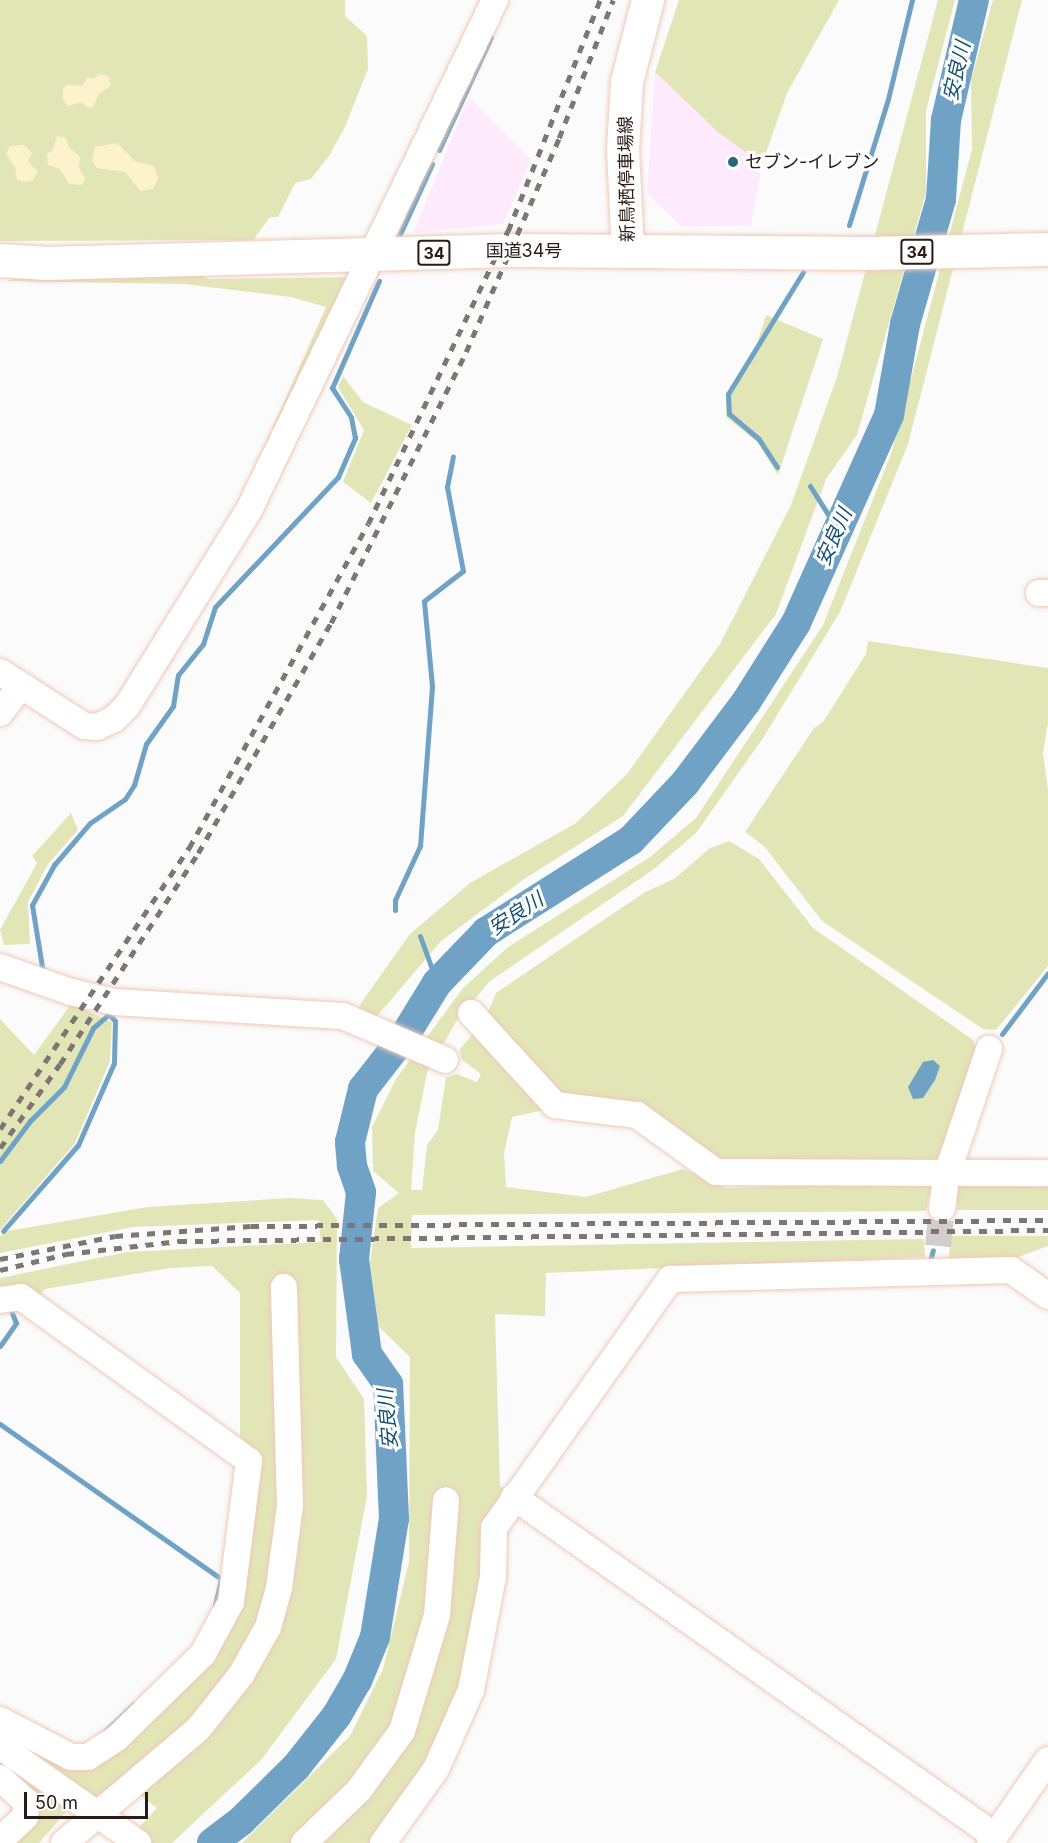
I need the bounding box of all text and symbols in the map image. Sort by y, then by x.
water label: 安良川 [939,39,975,103]
street label: 新鳥栖停車場線 [615,116,639,242]
place label: セブン-イレブン [745,151,879,173]
marker: セブン-イレブン [726,155,740,169]
road number: 34 [899,239,935,265]
road number: 34 [416,240,452,266]
street label: 国道34号 [486,240,562,262]
water label: 安良川 [811,505,857,569]
water label: 安良川 [484,888,548,940]
water label: 安良川 [373,1388,403,1450]
scale bar [27,1780,152,1818]
text: 50 m [35,1792,78,1813]

